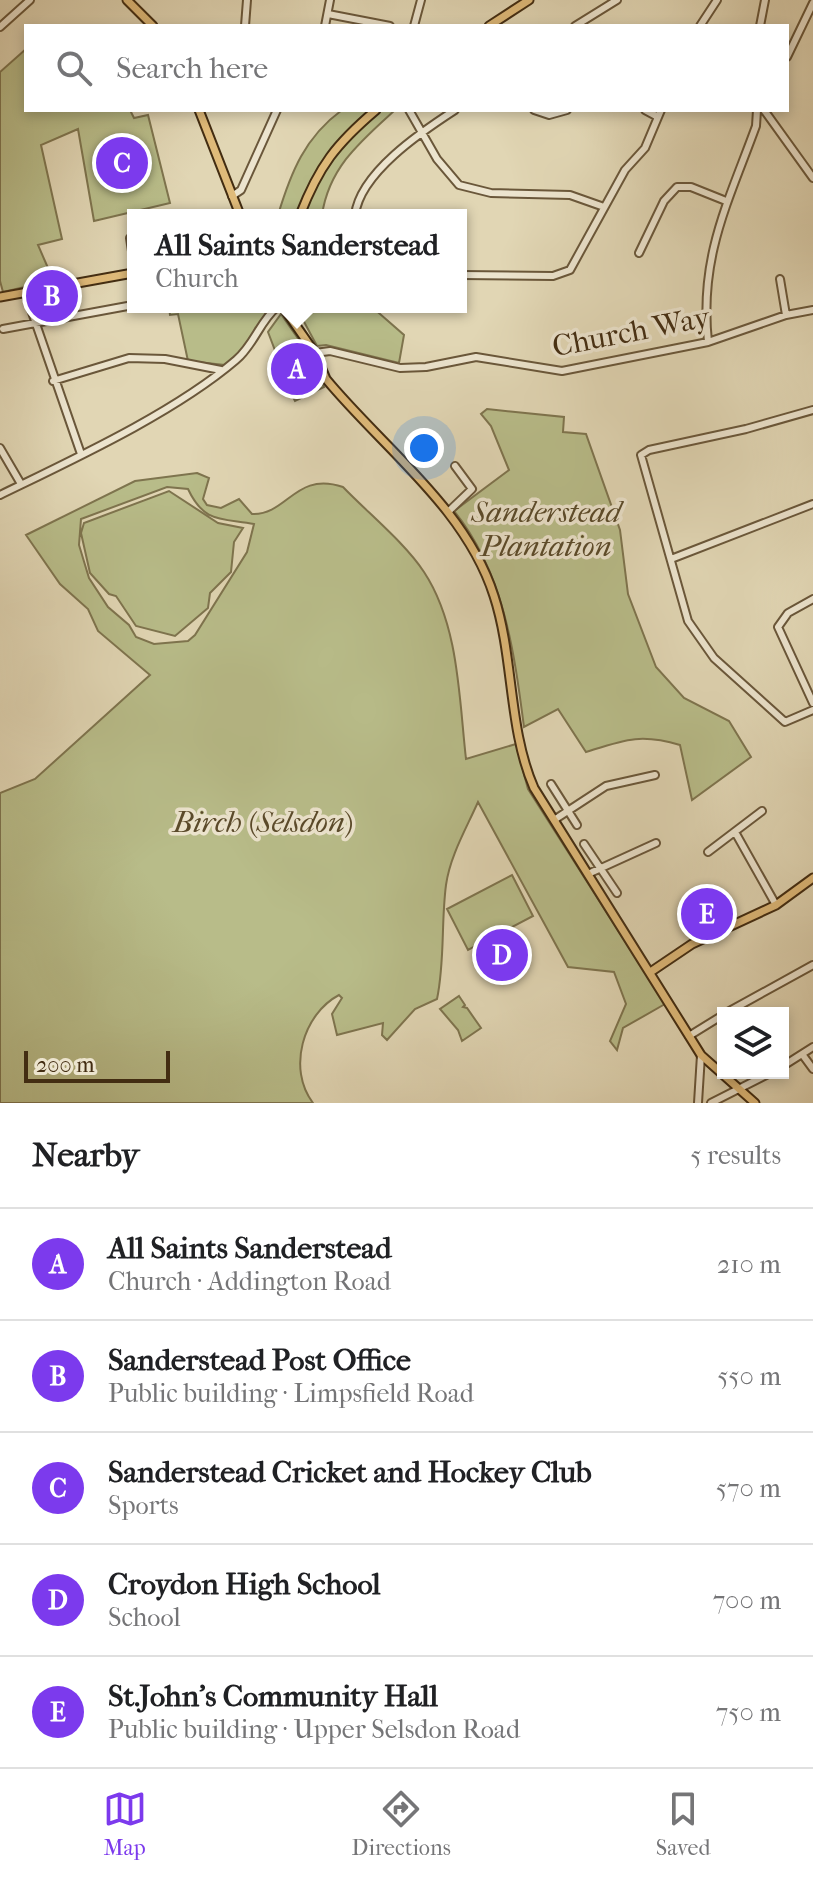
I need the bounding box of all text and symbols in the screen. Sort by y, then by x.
search box [24,24,789,112]
icon: search [52,46,96,90]
text: Search here [116,51,268,86]
pin: C [96,133,148,193]
popup [127,209,467,313]
text: All Saints Sanderstead [155,228,439,263]
text: Church [155,263,239,294]
pin: B [26,266,78,326]
street label: Church Way [549,299,714,364]
pin: A [271,339,323,399]
your location [404,428,444,468]
park label: Sanderstead Plantation [470,495,624,564]
park label: Birch (Selsdon) [171,805,353,840]
pin: E [681,884,733,944]
pin: D [476,925,528,985]
map controls [717,1007,789,1079]
button: layers [717,1007,789,1079]
scale bar [24,1047,170,1083]
text: 200 m [36,1052,95,1078]
text: Nearby [32,1135,139,1175]
text: 5 results [690,1140,781,1171]
text: All Saints Sanderstead [108,1231,392,1266]
text: A [50,1249,66,1280]
text: 210 m [717,1249,781,1280]
text: Church · Addington Road [108,1266,391,1297]
text: Sanderstead Post Office [108,1343,411,1378]
text: B [50,1361,66,1392]
text: 550 m [717,1361,781,1392]
text: Public building · Limpsfield Road [108,1378,474,1409]
text: Sanderstead Cricket and Hockey Club [108,1455,592,1490]
text: C [49,1473,67,1504]
text: 570 m [716,1473,781,1504]
text: Sports [108,1490,179,1521]
text: Croydon High School [108,1567,381,1602]
text: D [48,1585,68,1616]
text: 700 m [713,1585,781,1616]
text: School [108,1602,181,1633]
text: St.John's Community Hall [108,1679,438,1714]
text: E [50,1697,66,1728]
text: 750 m [716,1697,781,1728]
text: Public building · Upper Selsdon Road [108,1714,520,1745]
tab: Map [103,1787,147,1861]
tab: Directions [352,1787,451,1861]
tab: Saved [656,1787,710,1861]

